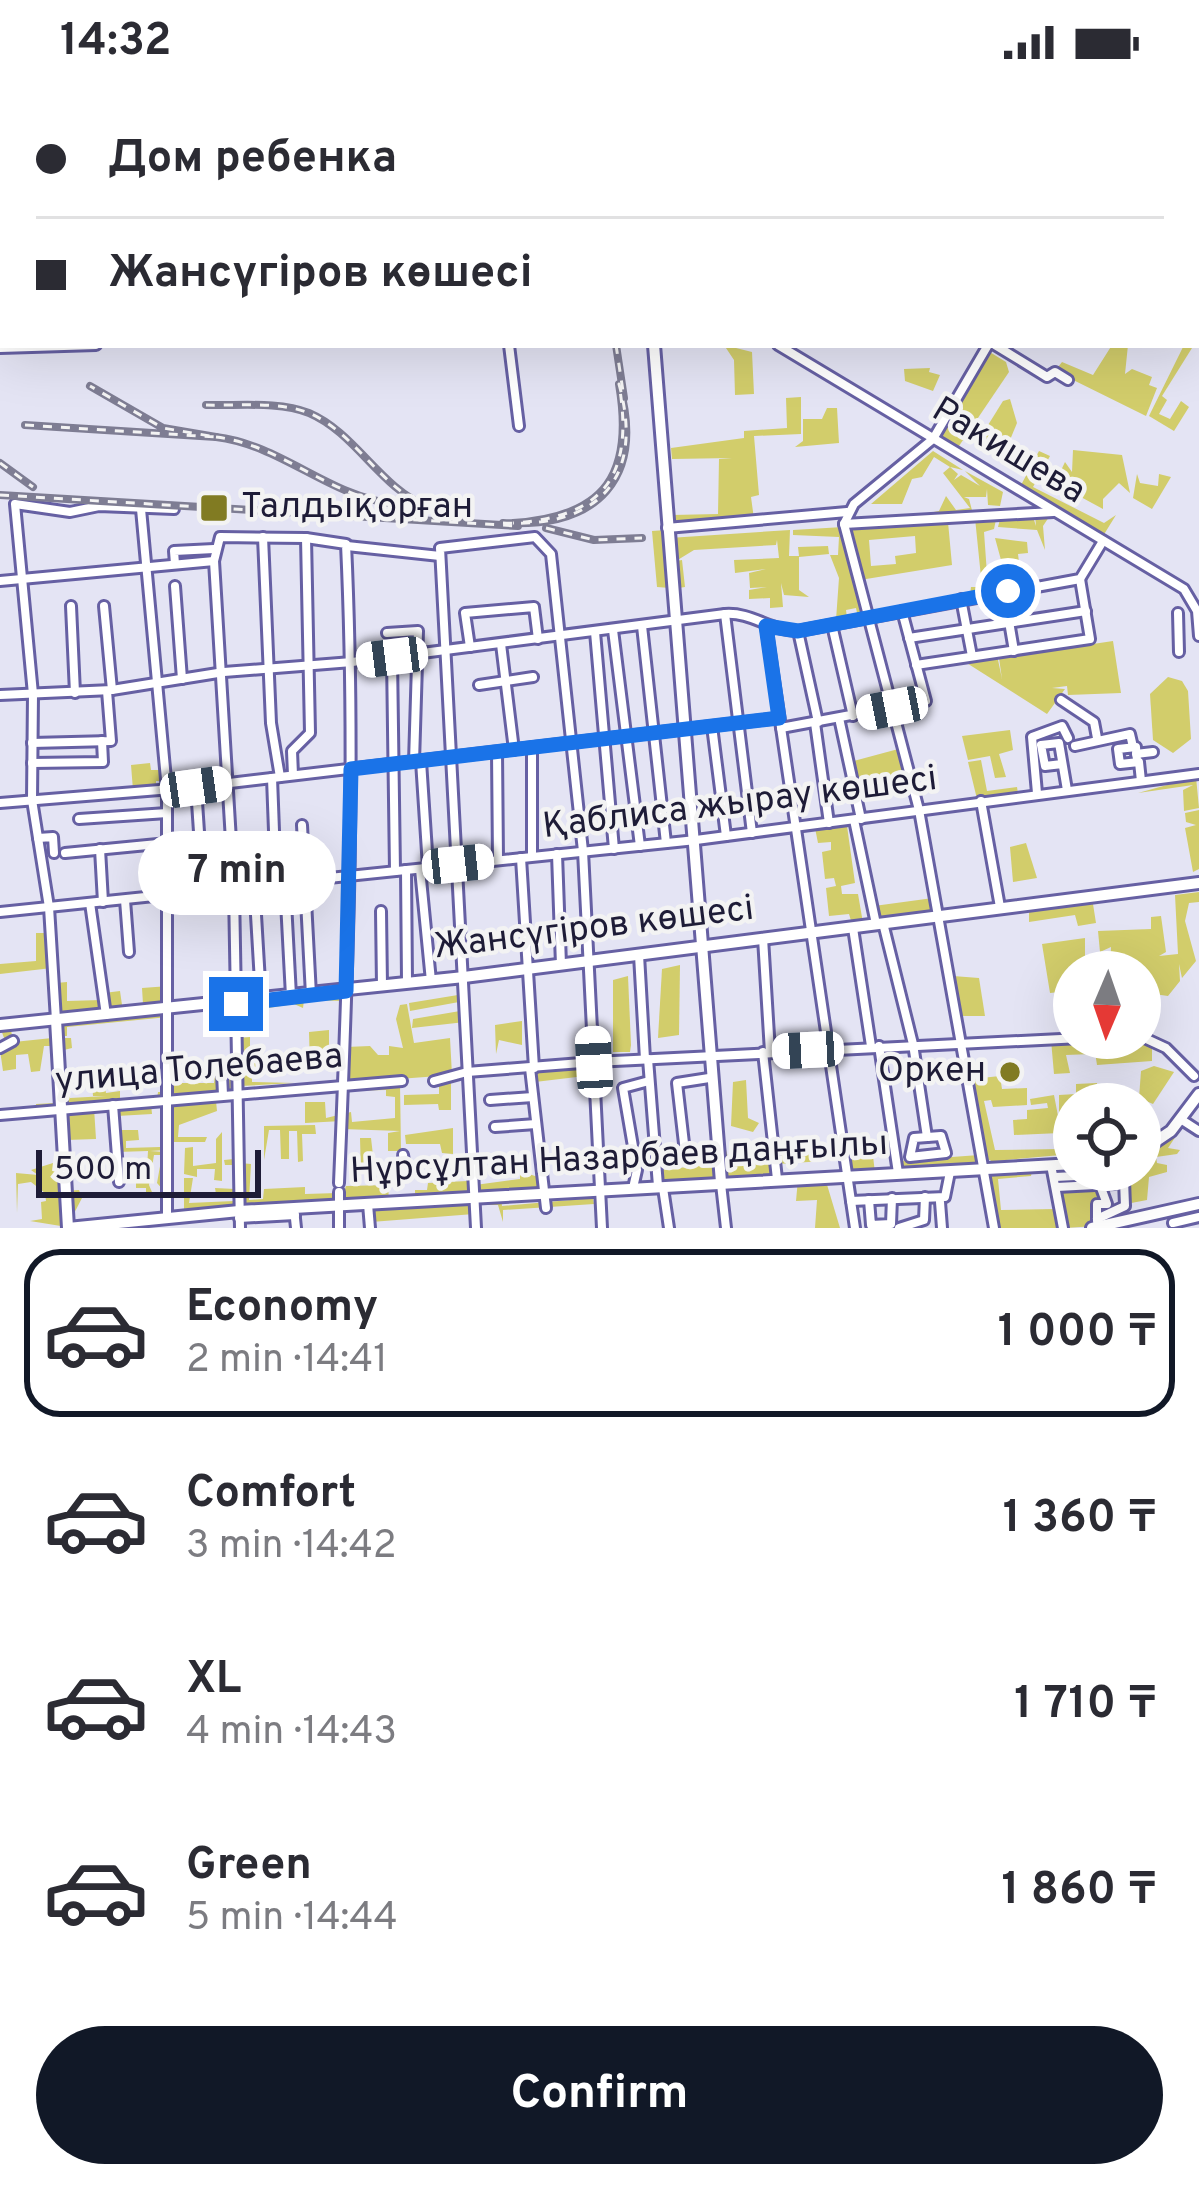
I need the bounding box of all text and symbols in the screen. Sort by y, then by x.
text: 14:32 [60,14,172,71]
text: Дом ребенка [108,131,397,188]
text: Жансүгіров көшесі [108,246,532,303]
street label: Ракишева [923,388,1093,516]
place label: Талдықорған [241,485,473,531]
marker: Талдықорған [198,492,230,524]
route start [981,564,1035,618]
car [354,635,430,679]
car [853,683,931,733]
street label: Қаблиса жырау көшесі [540,757,940,851]
car [158,764,234,810]
callout: 7 min [137,830,335,914]
car [420,842,496,886]
text: 7 min [187,848,287,897]
street label: Жансүгіров көшесі [431,887,757,971]
north arrow [1053,951,1161,1059]
map controls [1053,951,1161,1191]
route end [209,977,263,1031]
car [574,1025,614,1099]
car [771,1030,845,1070]
street label: улица Толебаева [53,1035,345,1105]
place label: Оркен [878,1049,986,1095]
marker: Оркен [997,1059,1023,1085]
button: locate [1053,1083,1161,1191]
street label: Нұрсұлтан Назарбаев даңғылы [349,1122,889,1196]
scale bar [36,1144,261,1197]
text: 500 m [54,1150,152,1192]
icon: car [42,1279,150,1387]
text: Economy [186,1280,378,1337]
text: 1 000 ₸ [998,1305,1157,1362]
text: 2 min · 14:41 [186,1337,388,1386]
icon: car [42,1465,150,1573]
text: Comfort [186,1466,356,1523]
text: 1 360 ₸ [1003,1491,1157,1548]
text: 3 min · 14:42 [186,1523,397,1572]
icon: car [42,1651,150,1759]
text: XL [186,1652,241,1709]
text: 1 710 ₸ [1014,1677,1157,1734]
text: 4 min · 14:43 [186,1709,397,1758]
icon: car [42,1837,150,1945]
text: Green [186,1838,312,1895]
text: 1 860 ₸ [1001,1863,1157,1920]
text: 5 min · 14:44 [186,1895,398,1944]
button: Confirm [36,2026,1163,2164]

